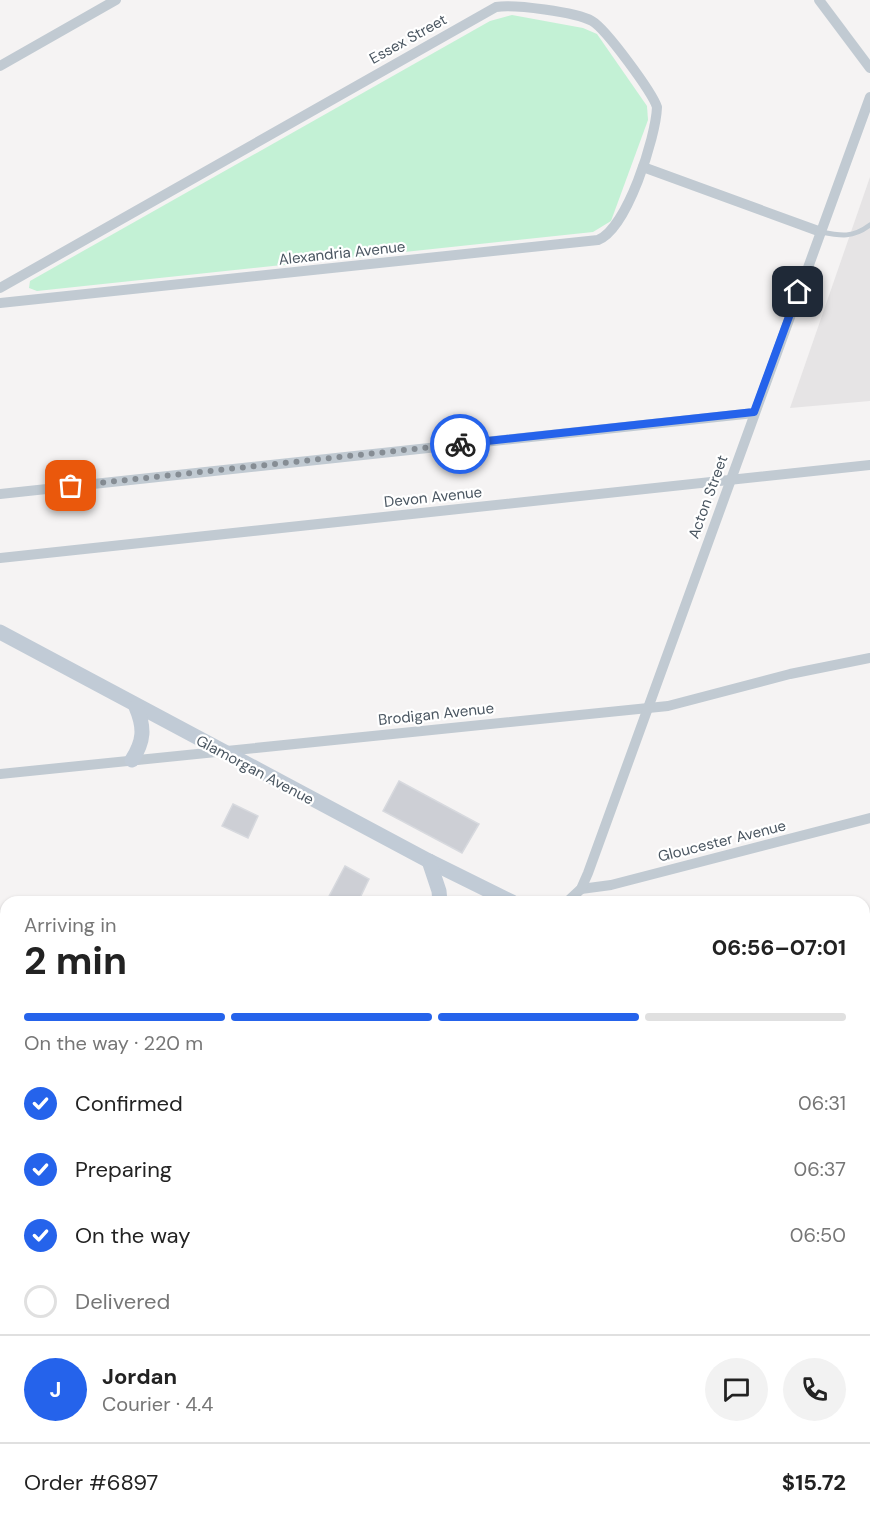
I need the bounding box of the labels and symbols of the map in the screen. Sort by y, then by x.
street label: Essex Street [366,9,450,69]
street label: Alexandria Avenue [278,236,406,270]
pin [772,266,823,317]
courier [430,414,490,474]
street label: Acton Street [684,452,732,542]
pin [45,460,96,511]
street label: Devon Avenue [383,482,483,512]
street label: Brodigan Avenue [377,698,495,730]
street label: Glamorgan Avenue [193,731,317,809]
street label: Gloucester Avenue [656,815,788,867]

